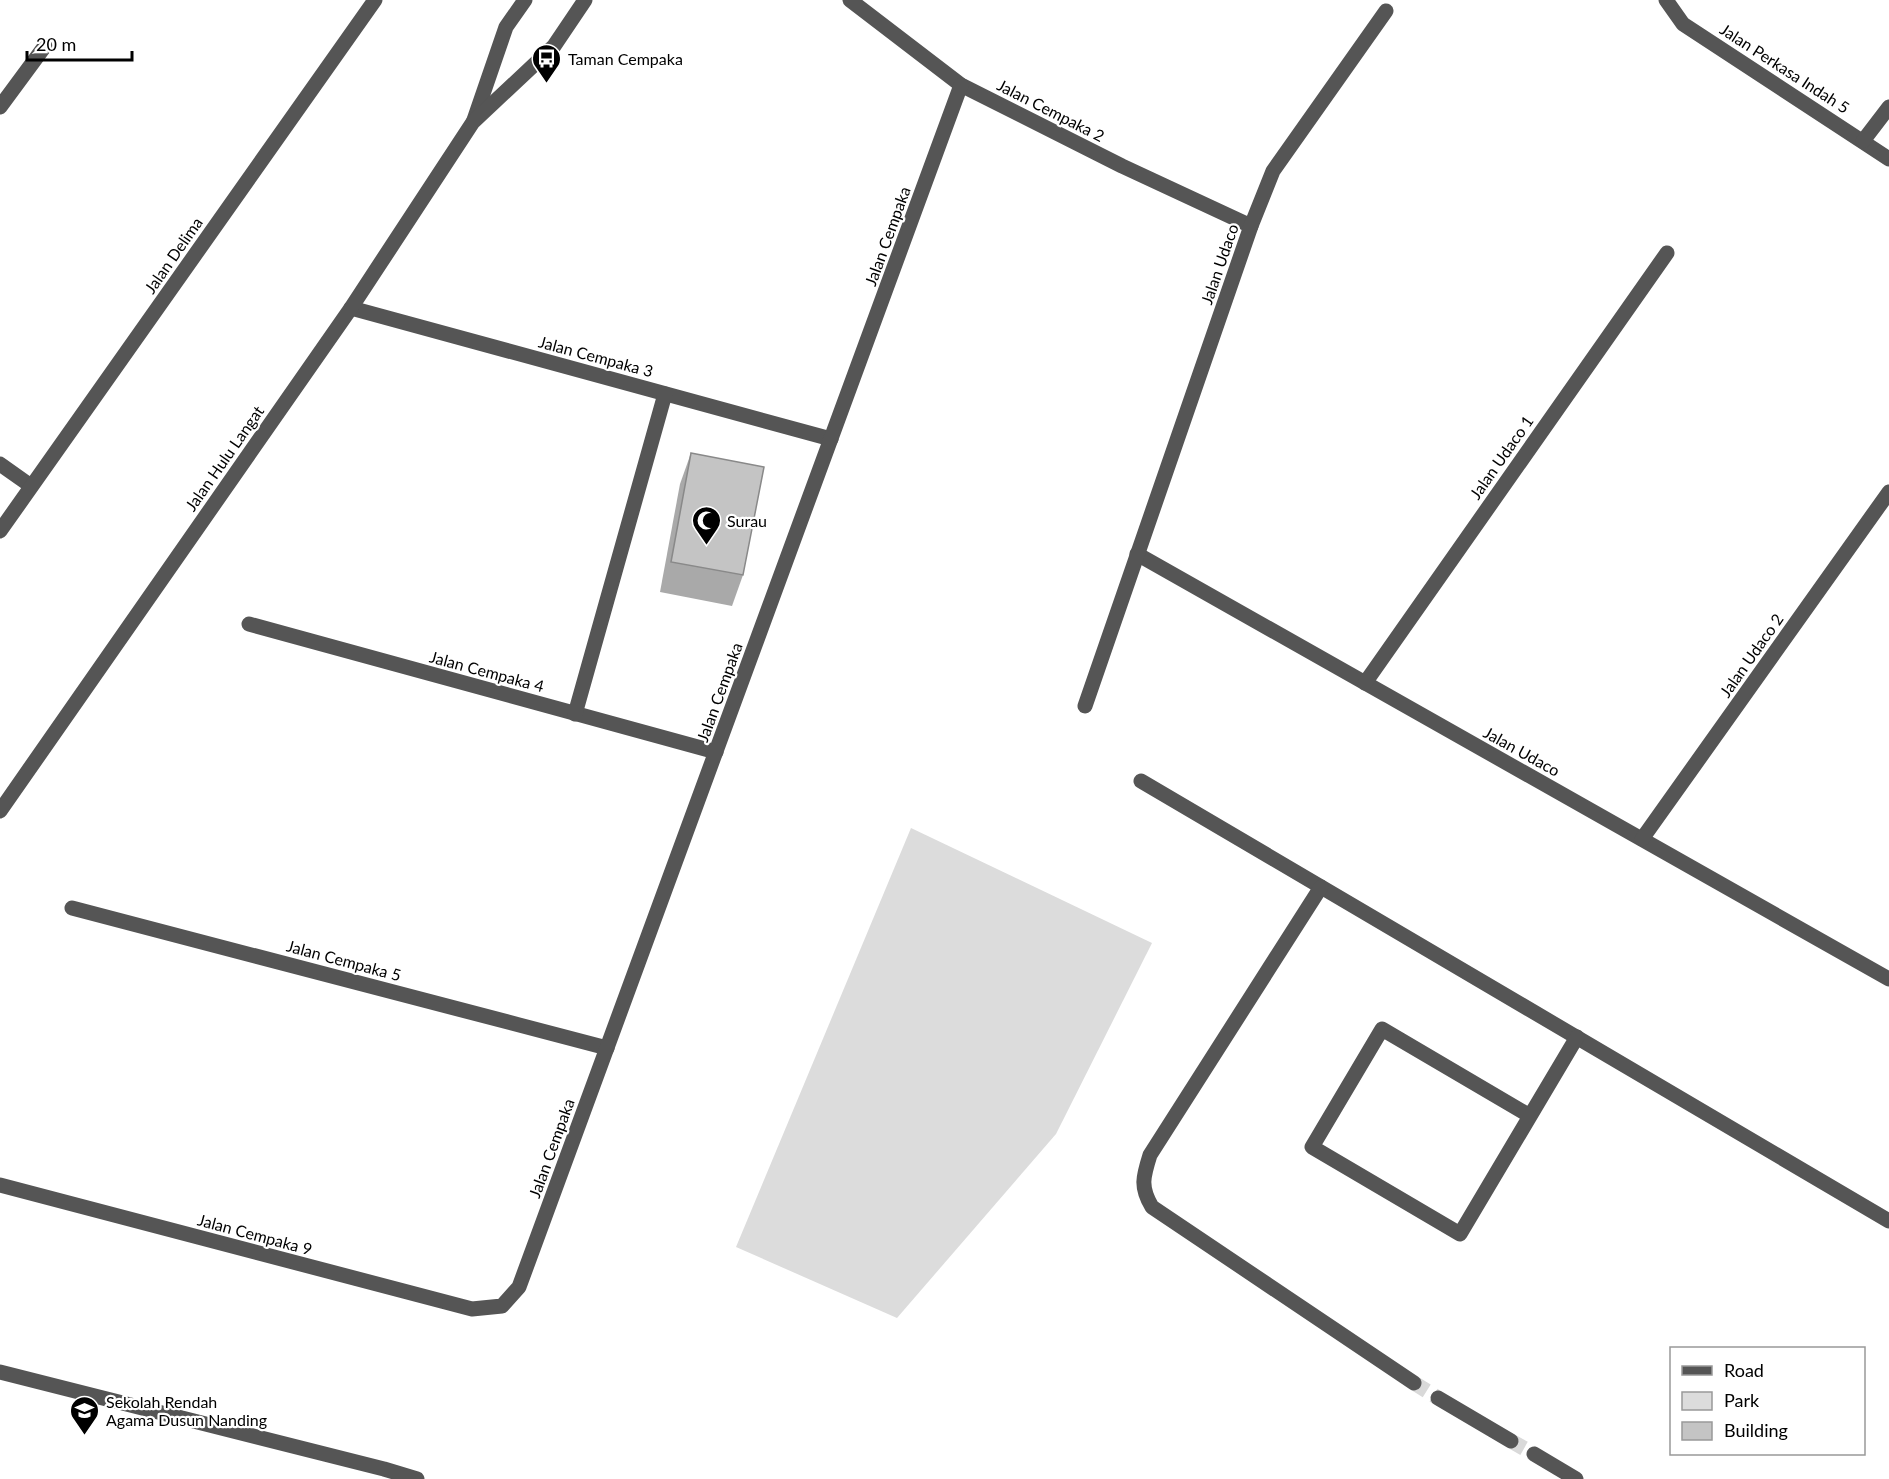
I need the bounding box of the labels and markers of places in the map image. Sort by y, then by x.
bus stop icon: Taman Cempaka [531,42,563,84]
place label: Taman Cempaka [568,49,683,68]
mosque icon: Surau [690,504,722,546]
place label: Surau [727,511,767,530]
place label: Sekolah Rendah Agama Dusun Nanding [106,1392,267,1429]
school or university icon: Sekolah Rendah Agama Dusun Nanding [69,1394,101,1436]

